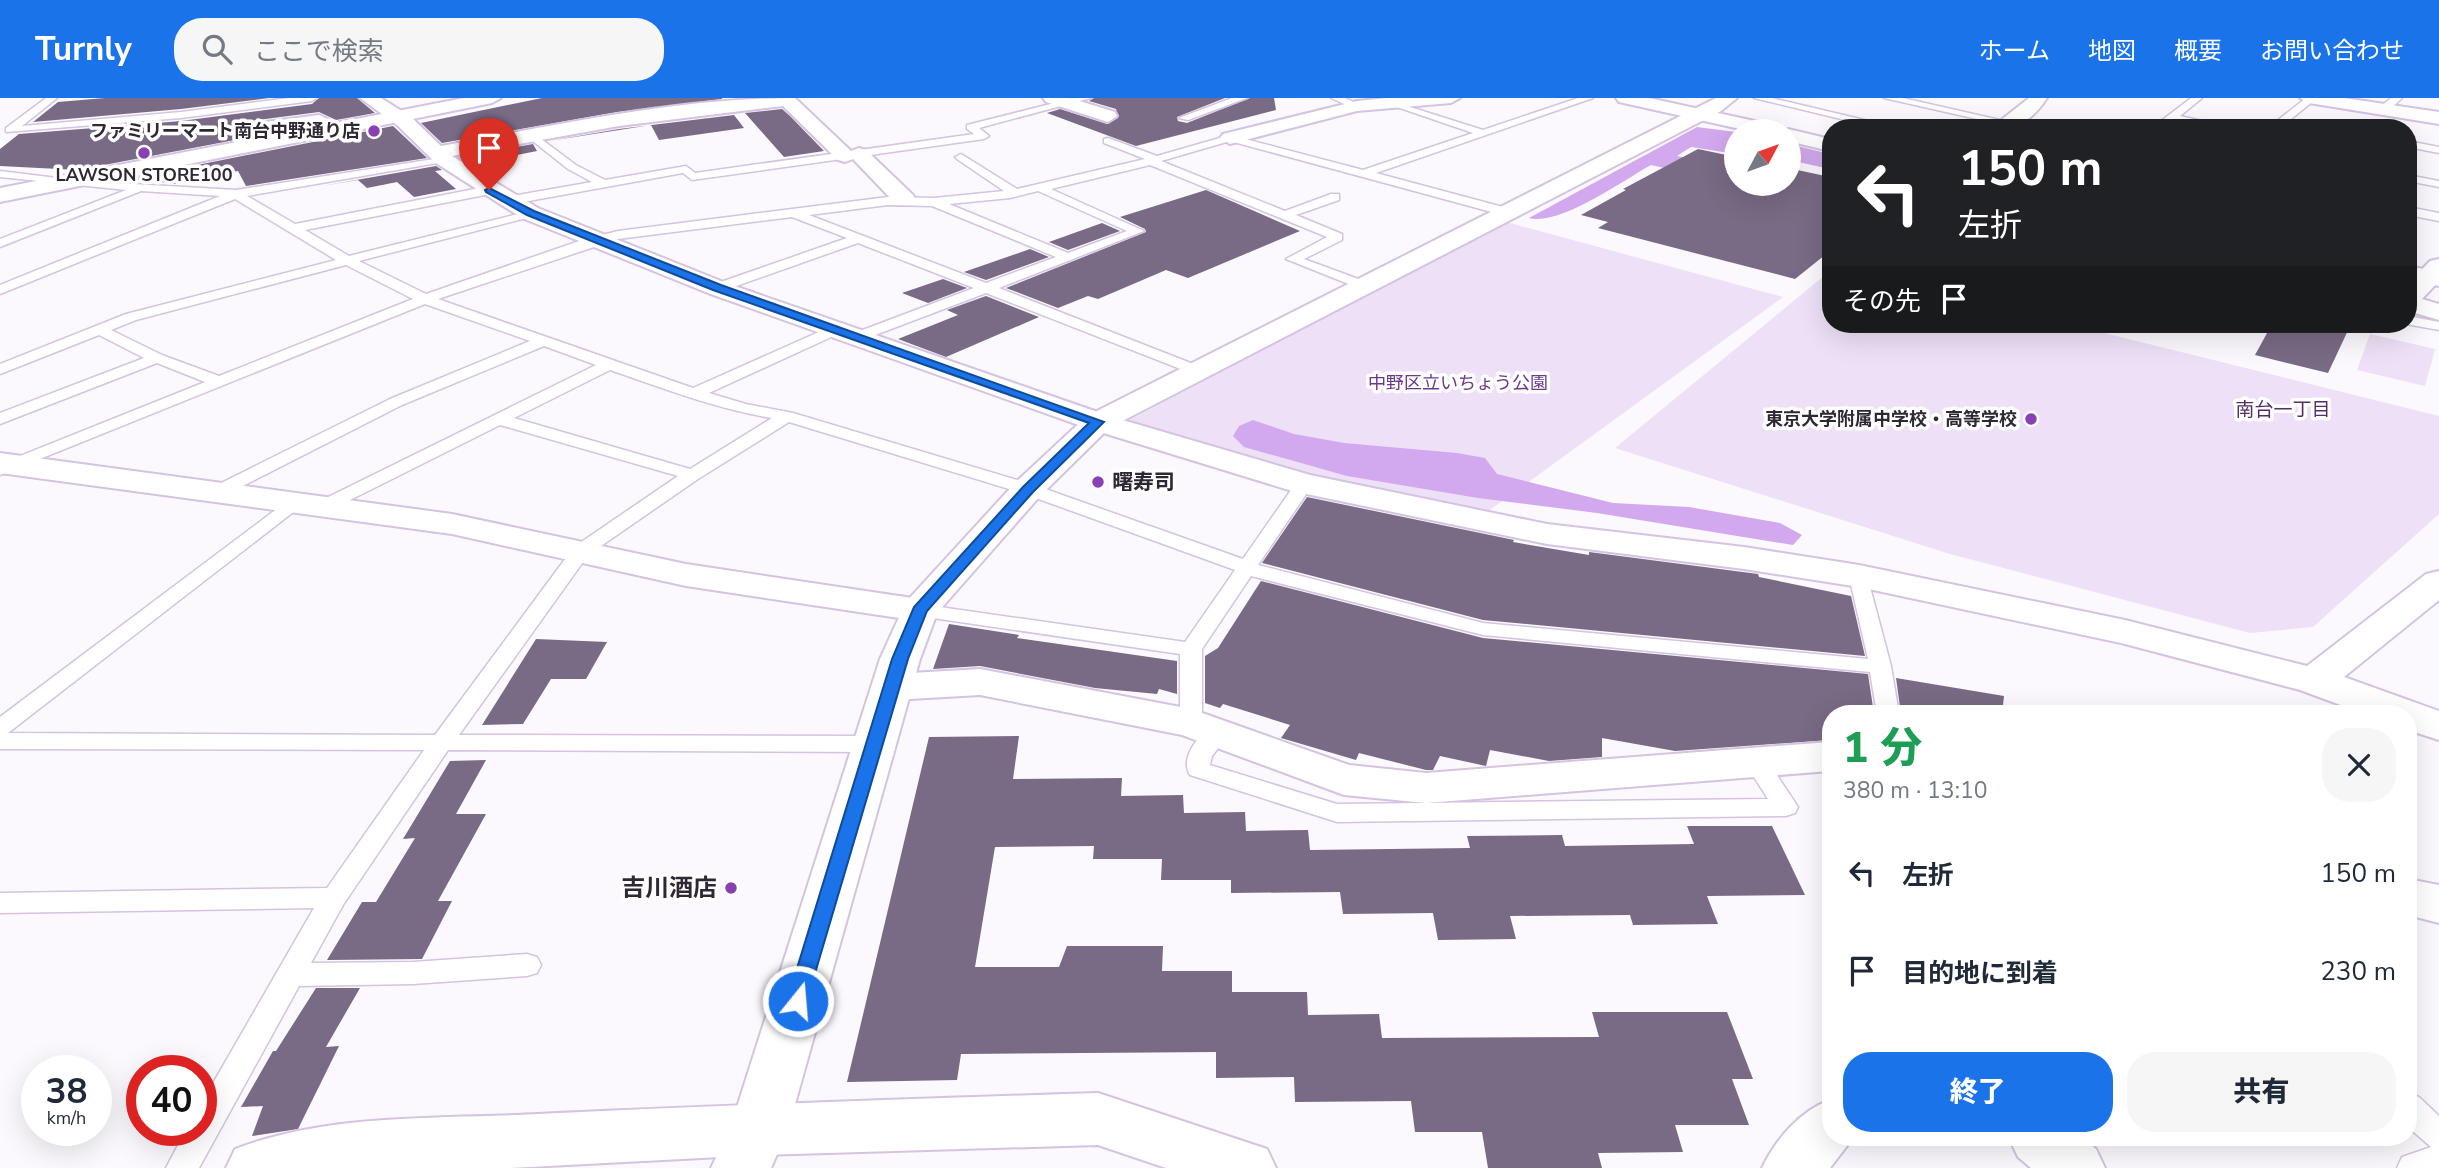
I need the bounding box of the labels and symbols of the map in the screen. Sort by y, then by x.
pin [459,118,519,190]
place label: ファミリーマート南台中野通り店 [90,119,360,143]
north arrow [1724,119,1801,196]
marker: ファミリーマート南台中野通り店 [366,123,382,139]
marker: LAWSON STORE100 [136,145,152,161]
place label: LAWSON STORE100 [56,163,233,187]
park label: 中野区立いちょう公園 [1368,371,1548,395]
district label: 南台一丁目 [2235,397,2331,423]
place label: 東京大学附属中学校・高等学校 [1765,407,2017,431]
marker: 東京大学附属中学校・高等学校 [2023,411,2039,427]
place label: 曙寿司 [1112,468,1175,496]
marker: 曙寿司 [1090,474,1106,490]
place label: 吉川酒店 [621,872,717,904]
marker: 吉川酒店 [723,880,739,896]
position arrow [761,964,835,1038]
speed limit sign: 40 [126,1055,217,1146]

